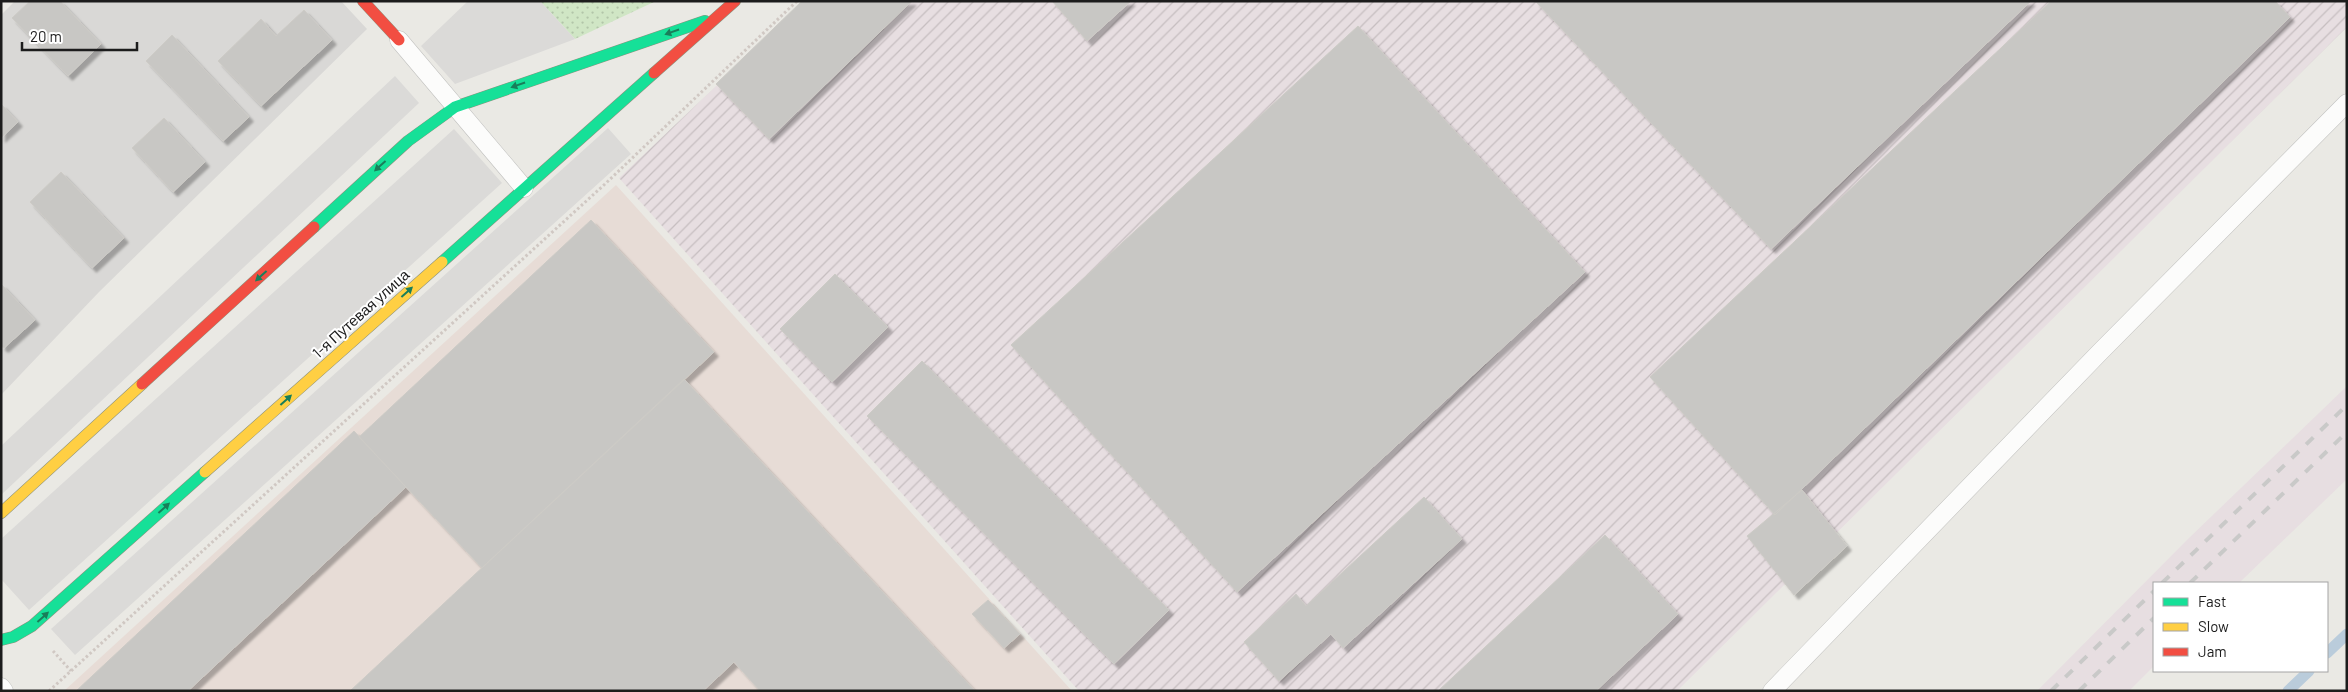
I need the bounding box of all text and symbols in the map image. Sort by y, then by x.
scale bar [22,20,138,52]
text: 20 m [30,27,62,45]
one-way arrow [664,28,679,36]
one-way arrow [510,81,525,89]
one-way arrow [374,161,387,172]
street label: 1-я Путевая улица [308,265,413,361]
one-way arrow [255,270,267,282]
one-way arrow [401,287,414,298]
one-way arrow [279,395,292,406]
one-way arrow [158,503,171,514]
legend [2153,582,2328,672]
text: Fast [2198,592,2226,610]
one-way arrow [36,611,49,622]
text: Slow [2198,617,2229,635]
text: Jam [2198,642,2227,660]

